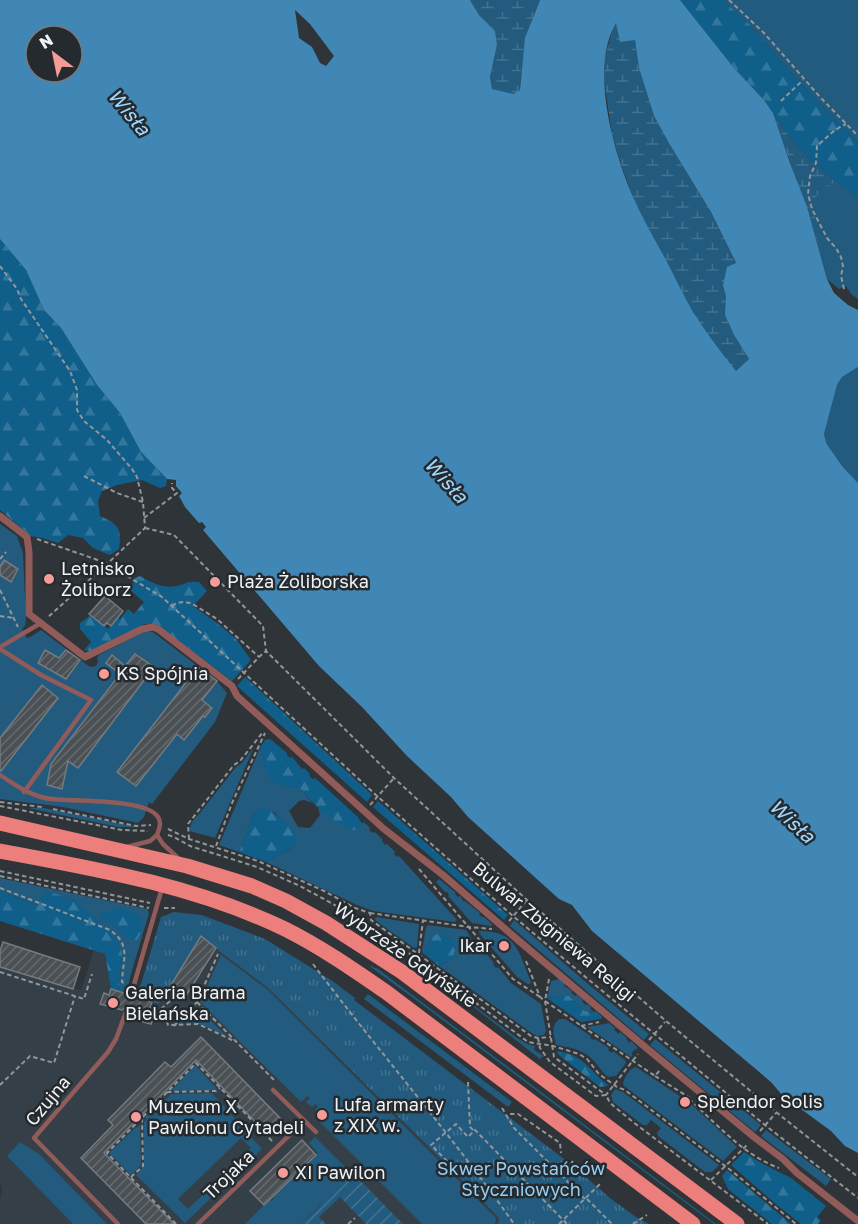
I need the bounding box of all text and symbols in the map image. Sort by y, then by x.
north arrow [24,24,84,84]
text: N [36,30,57,53]
water label: Wisła [104,83,156,140]
water label: Wisła [420,452,474,508]
place label: Letnisko Żoliborz [61,557,135,600]
place label: Plaża Żoliborska [227,570,369,592]
marker: Letnisko Żoliborz [42,572,56,586]
marker: Plaża Żoliborska [208,575,222,589]
place label: KS Spójnia [116,662,208,684]
marker: KS Spójnia [97,667,111,681]
water label: Wisła [765,793,821,848]
street label: Bulwar Zbigniewa Religi [469,857,641,1006]
street label: Wybrzeże Gdyńskie [330,897,481,1012]
place label: Ikar [459,934,492,956]
marker: Ikar [497,939,511,953]
place label: Galeria Brama Bielańska [125,981,246,1024]
marker: Galeria Brama Bielańska [106,996,120,1010]
street label: Czujna [20,1071,74,1130]
place label: Splendor Solis [697,1090,823,1112]
place label: Lufa armarty z XIX w. [334,1093,444,1136]
place label: Muzeum X Pawilonu Cytadeli [148,1095,304,1138]
marker: Splendor Solis [678,1095,692,1109]
marker: Lufa armarty z XIX w. [315,1108,329,1122]
marker: Muzeum X Pawilonu Cytadeli [129,1110,143,1124]
street label: Trojaka [198,1145,258,1204]
park label: Skwer Powstańców Styczniowych [437,1157,605,1200]
place label: XI Pawilon [295,1161,386,1183]
marker: XI Pawilon [276,1166,290,1180]

